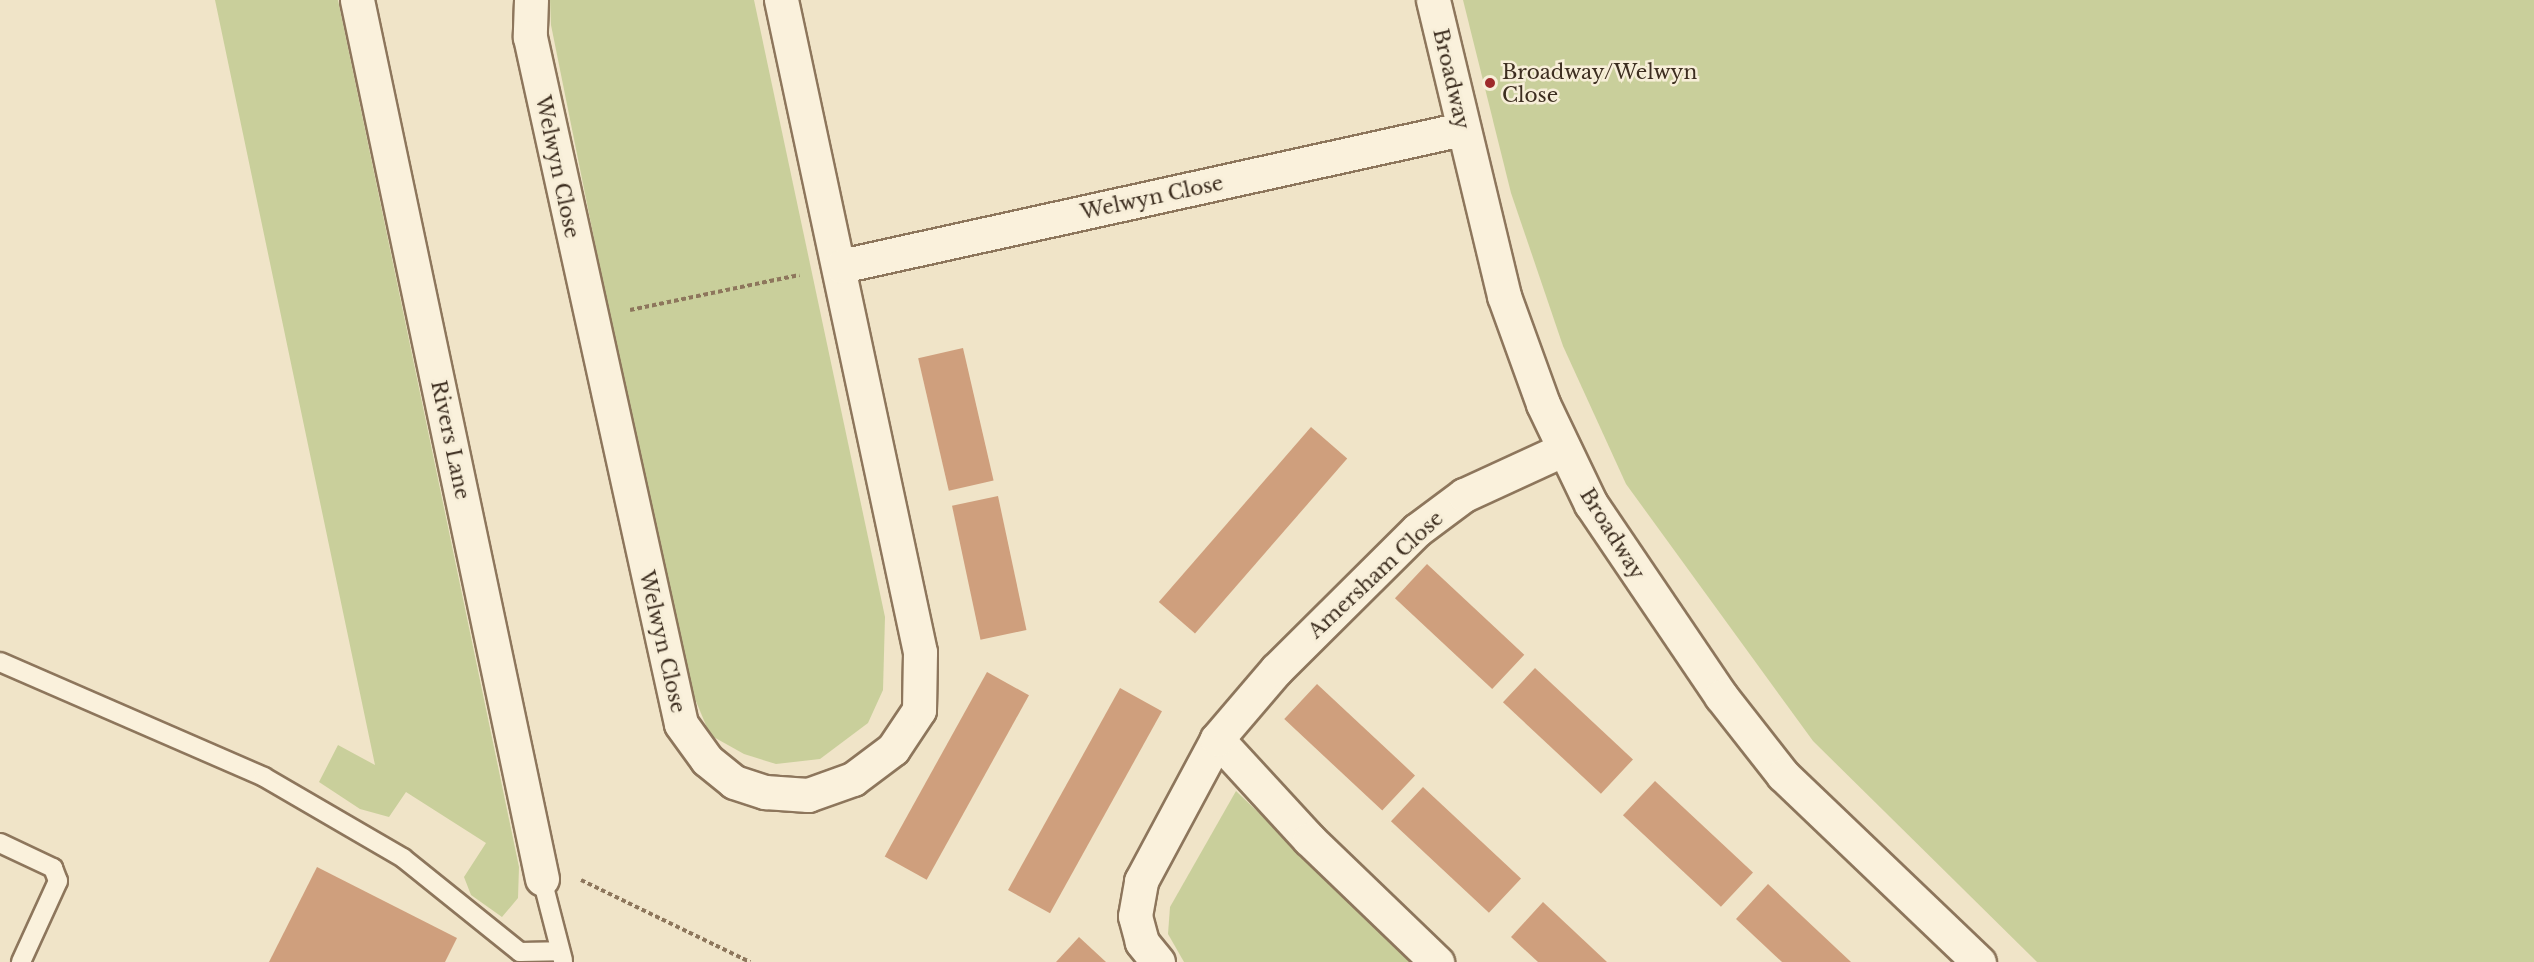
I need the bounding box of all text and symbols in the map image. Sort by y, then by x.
street label: Broadway [1428,26,1474,132]
place label: Broadway/Welwyn Close [1502,60,1697,107]
marker: Broadway/Welwyn Close [1483,76,1497,90]
street label: Welwyn Close [530,93,584,241]
street label: Welwyn Close [1078,171,1226,225]
street label: Rivers Lane [426,378,474,502]
street label: Broadway [1575,484,1649,584]
street label: Amersham Close [1304,506,1448,644]
street label: Welwyn Close [634,569,690,715]

